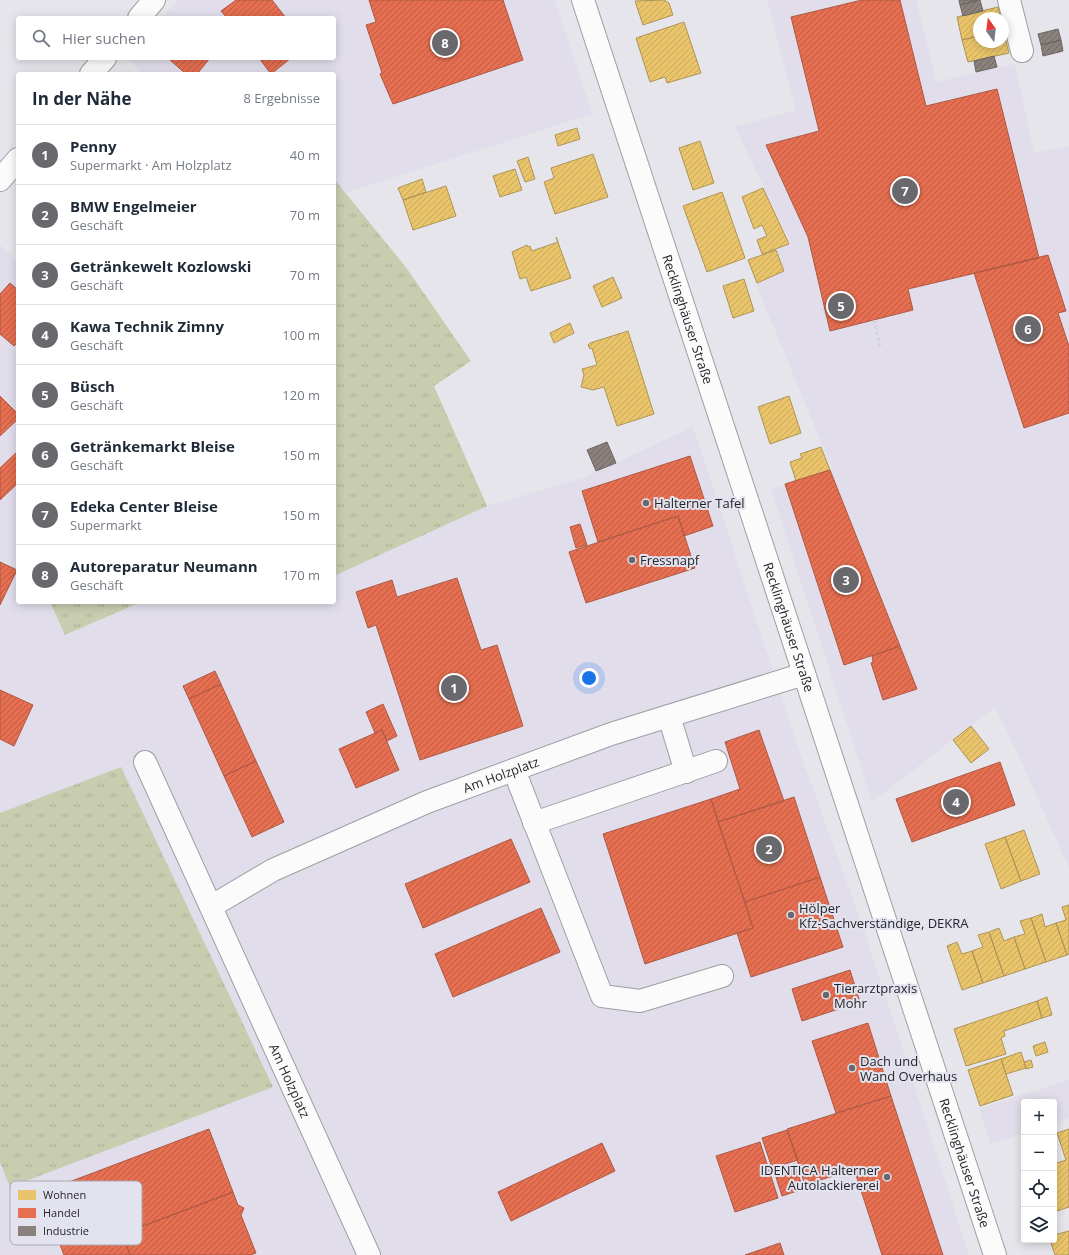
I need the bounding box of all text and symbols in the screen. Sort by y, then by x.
north arrow [973,12,1009,48]
search box [16,16,336,60]
icon: search [30,27,52,49]
text: Hier suchen [62,28,146,48]
pin: 8 [432,28,458,58]
text: In der Nähe [32,87,131,110]
text: 8 Ergebnisse [243,89,320,107]
text: Penny [70,136,117,156]
text: 1 [41,146,49,164]
text: 40 m [290,146,320,164]
text: Supermarkt · Am Holzplatz [70,156,231,174]
pin: 7 [892,176,918,206]
text: BMW Engelmeier [70,196,197,216]
text: 2 [41,206,49,224]
text: 70 m [290,206,320,224]
text: Geschäft [70,216,123,234]
street label: Recklinghäuser Straße [658,252,717,386]
text: Getränkewelt Kozlowski [70,256,251,276]
text: 3 [41,266,49,284]
text: 70 m [290,266,320,284]
text: Geschäft [70,276,123,294]
pin: 5 [828,291,854,321]
pin: 6 [1015,314,1041,344]
text: Kawa Technik Zimny [70,316,224,336]
text: 4 [41,326,49,344]
text: 100 m [282,326,320,344]
text: Geschäft [70,336,123,354]
text: Büsch [70,376,115,396]
text: 5 [41,386,49,404]
text: 120 m [282,386,320,404]
text: Geschäft [70,396,123,414]
text: Getränkemarkt Bleise [70,436,235,456]
text: 6 [41,446,49,464]
text: 150 m [282,446,320,464]
text: Geschäft [70,456,123,474]
place label: Halterner Tafel [654,494,745,512]
text: Edeka Center Bleise [70,496,218,516]
marker: Halterner Tafel [641,498,651,508]
text: 7 [41,506,49,524]
text: 150 m [282,506,320,524]
text: Supermarkt [70,516,142,534]
place label: Fressnapf [640,551,700,569]
marker: Fressnapf [627,555,637,565]
text: Autoreparatur Neumann [70,556,258,576]
street label: Recklinghäuser Straße [759,560,819,694]
pin: 3 [833,565,859,595]
text: 8 [41,566,49,584]
text: 170 m [282,566,320,584]
text: Geschäft [70,576,123,594]
your location [579,668,599,688]
pin: 1 [441,673,467,703]
street label: Am Holzplatz [460,752,541,797]
pin: 4 [943,787,969,817]
pin: 2 [756,834,782,864]
place label: Hölper Kfz-Sachverständige, DEKRA [799,899,969,932]
marker: Hölper Kfz-Sachverständige, DEKRA [786,910,796,920]
place label: Tierarztpraxis Mohr [834,979,917,1012]
marker: Tierarztpraxis Mohr [821,990,831,1000]
street label: Am Holzplatz [265,1041,314,1121]
place label: Dach und Wand Overhaus [860,1052,957,1085]
marker: Dach und Wand Overhaus [847,1063,857,1073]
street label: Recklinghäuser Straße [935,1096,994,1230]
map controls [1021,1099,1057,1243]
button: + [1021,1099,1057,1135]
button: − [1021,1135,1057,1171]
place label: IDENTICA Halterner Autolackiererei [760,1161,880,1194]
button: locate [1021,1171,1057,1207]
marker: IDENTICA Halterner Autolackiererei [882,1172,892,1182]
legend [10,1181,142,1245]
text: Wohnen [43,1187,86,1202]
text: Handel [43,1205,80,1220]
button: layers [1021,1207,1057,1243]
text: Industrie [43,1223,89,1238]

